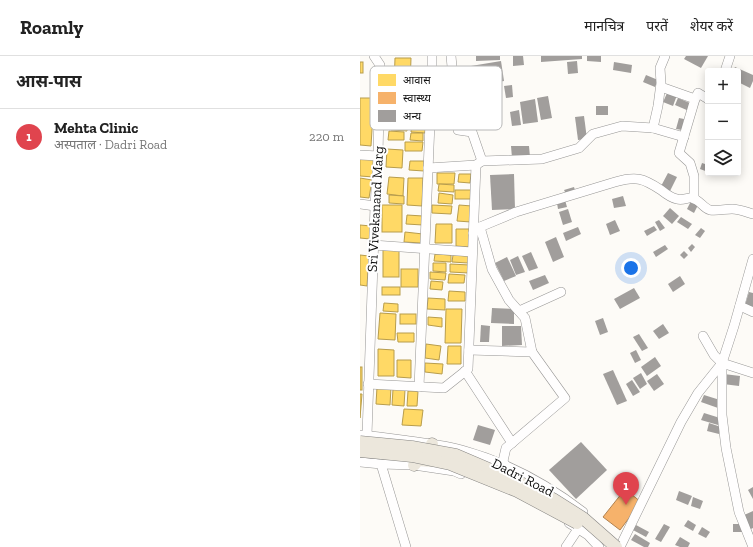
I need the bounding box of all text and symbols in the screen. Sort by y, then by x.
text: Roamly [20,16,83,39]
text: मानचित्र [584,18,624,35]
text: परतें [646,18,668,35]
text: शेयर करें [690,18,733,35]
legend [370,66,502,130]
map controls [705,68,741,176]
button: + [705,68,741,104]
text: आस-पास [16,71,81,91]
text: आवास [403,74,431,87]
text: स्वास्थ्य [403,92,432,105]
button: − [705,104,741,140]
text: अन्य [403,110,422,123]
text: Mehta Clinic [54,119,138,137]
text: 1 [26,129,32,144]
text: 220 m [309,129,344,144]
text: अस्पताल · Dadri Road [54,137,167,152]
button: layers [705,140,741,176]
street label: Sri Vivekanand Marg [364,145,387,272]
your location [621,258,641,278]
street label: Dadri Road [489,455,557,500]
pin: 1 [613,472,639,505]

